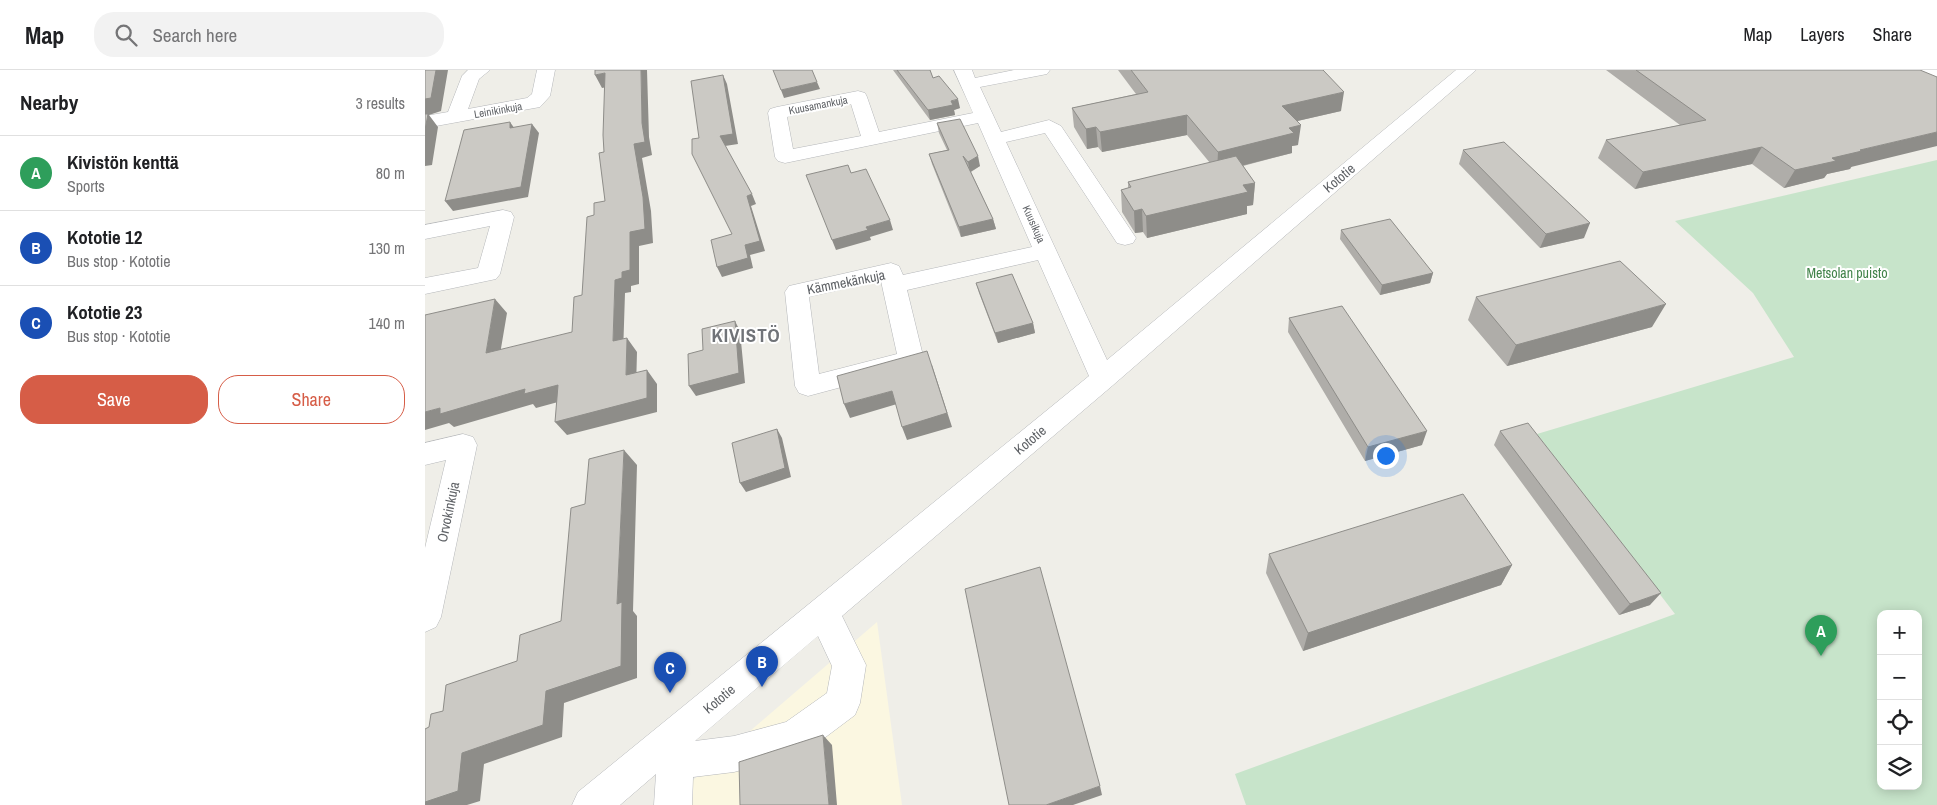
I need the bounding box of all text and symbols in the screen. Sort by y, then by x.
search box [94,12,444,57]
text: Map [25,19,64,51]
icon: search [112,21,140,49]
text: Search here [152,22,237,48]
text: Map [1744,22,1772,47]
text: Layers [1800,22,1845,47]
text: Share [1873,22,1912,47]
text: Nearby [20,88,78,117]
text: 3 results [355,92,405,114]
street label: Kuusamankuja [787,92,849,118]
street label: Leinikinkuja [473,99,523,121]
text: Kivistön kenttä [67,149,179,175]
street label: Kototie [1319,159,1359,197]
text: A [31,162,41,184]
text: 80 m [376,162,405,184]
text: Sports [67,175,105,197]
street label: Kuusikuja [1020,203,1048,245]
text: Kototie 12 [67,224,142,250]
text: B [31,237,41,259]
text: 130 m [369,237,405,259]
text: Bus stop · Kototie [67,250,171,272]
park label: Metsolan puisto [1806,264,1888,282]
street label: Kämmekänkuja [805,266,887,298]
text: Kototie 23 [67,299,142,325]
text: C [31,312,41,334]
text: 140 m [369,312,405,334]
district label: KIVISTÖ [711,322,781,348]
text: Bus stop · Kototie [67,325,171,347]
button: Save [20,375,208,424]
button: Share [218,375,405,424]
street label: Kototie [1010,421,1050,459]
your location [1373,443,1399,469]
street label: Orvokinkuja [433,480,463,544]
map controls [1877,610,1922,790]
button: + [1877,610,1922,655]
pin: A [1805,615,1837,656]
pin: B [746,646,778,687]
pin: C [654,652,686,693]
button: − [1877,655,1922,700]
street label: Kototie [699,680,739,718]
button: locate [1877,700,1922,745]
button: layers [1877,745,1922,790]

